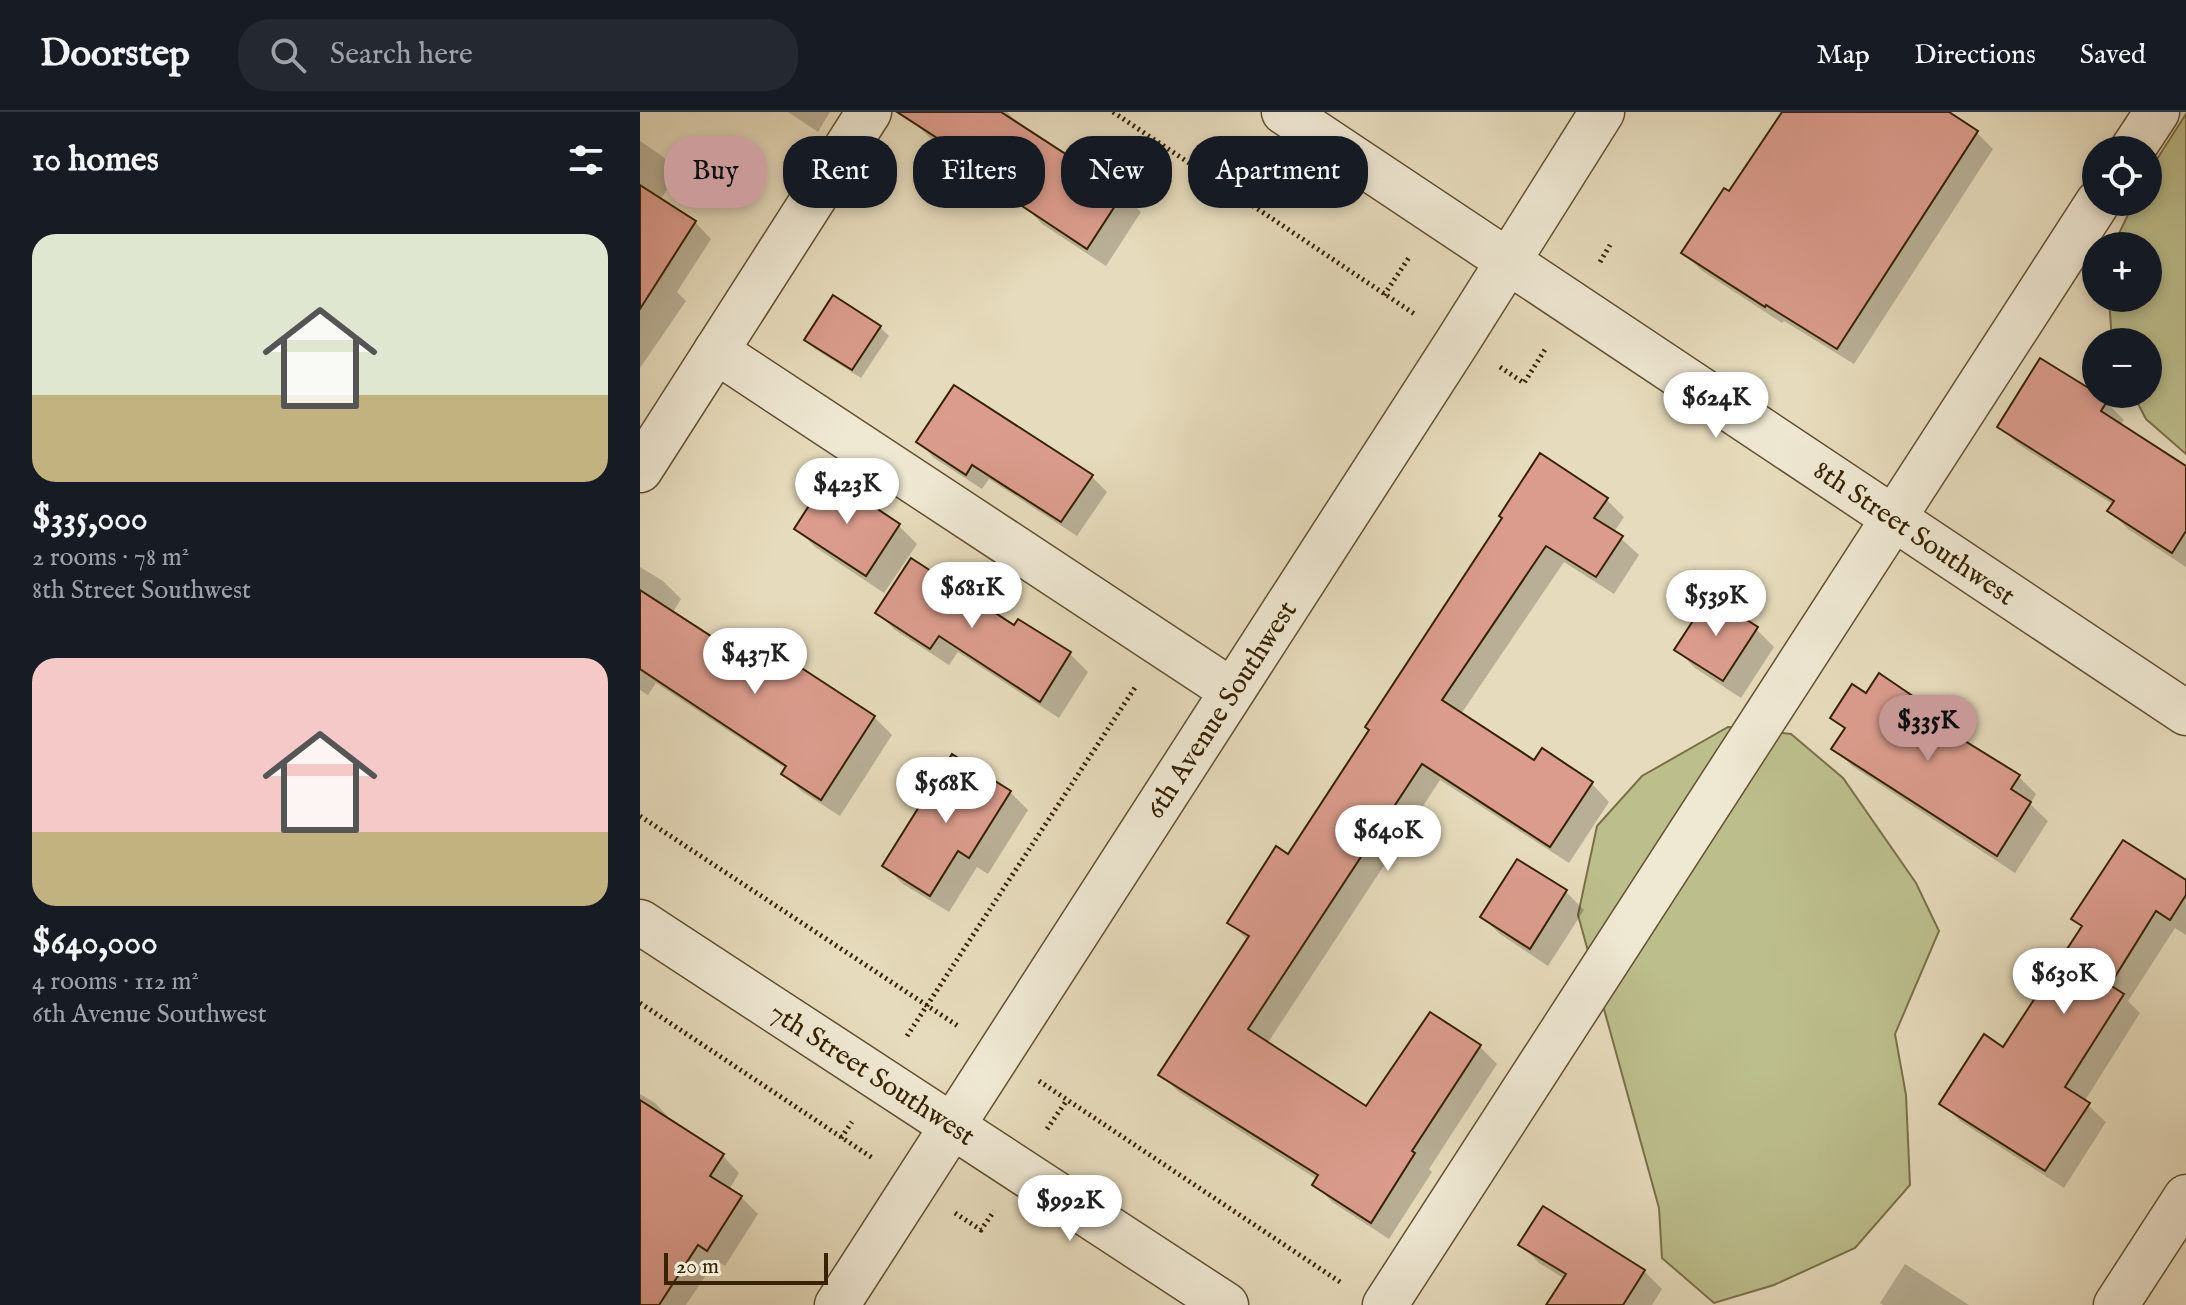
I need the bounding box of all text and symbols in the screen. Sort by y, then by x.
search box [238,19,798,91]
text: Doorstep [40,31,190,79]
icon: search [266,33,310,77]
text: Search here [330,36,473,74]
text: Map [1816,38,1870,73]
text: Directions [1914,38,2036,73]
text: Saved [2080,38,2146,73]
chip: Buy [664,136,767,208]
chip: Rent [783,136,897,208]
chip: Filters [913,136,1045,208]
chip: New [1061,136,1172,208]
chip: Apartment [1188,136,1368,208]
map controls [2082,136,2162,408]
button: locate [2082,136,2162,216]
icon: filters [564,138,608,182]
text: 10 homes [32,139,159,182]
button: + [2082,232,2162,312]
icon: home [248,286,392,430]
button: − [2082,328,2162,408]
pin: $624K [1660,372,1772,440]
text: $624K [1681,381,1751,414]
street label: 8th Street Southwest [1806,454,2021,615]
pin: $423K [791,458,903,526]
text: $423K [813,467,881,500]
text: $335,000 [32,498,148,541]
text: 2 rooms · 78 m² [32,541,189,574]
pin: $681K [916,562,1028,630]
pin: $539K [1660,570,1772,638]
text: $681K [940,571,1004,604]
text: 8th Street Southwest [32,574,251,607]
text: $539K [1684,579,1748,612]
street label: 6th Avenue Southwest [1139,595,1306,826]
pin: $437K [699,628,811,696]
text: $437K [721,637,789,670]
pin: $335K [1872,695,1984,763]
text: $335K [1897,704,1959,737]
icon: home [248,710,392,854]
pin: $568K [890,757,1002,825]
text: $568K [914,766,978,799]
pin: $640K [1332,805,1444,873]
text: $640K [1353,814,1423,847]
text: $640,000 [32,922,158,965]
pin: $630K [2008,948,2120,1016]
text: $630K [2031,957,2097,990]
text: 4 rooms · 112 m² [32,965,199,998]
street label: 7th Street Southwest [762,996,981,1155]
text: 6th Avenue Southwest [32,998,267,1031]
pin: $992K [1014,1175,1126,1243]
text: $992K [1036,1184,1104,1217]
scale bar [664,1249,828,1285]
text: 20 m [676,1253,719,1281]

